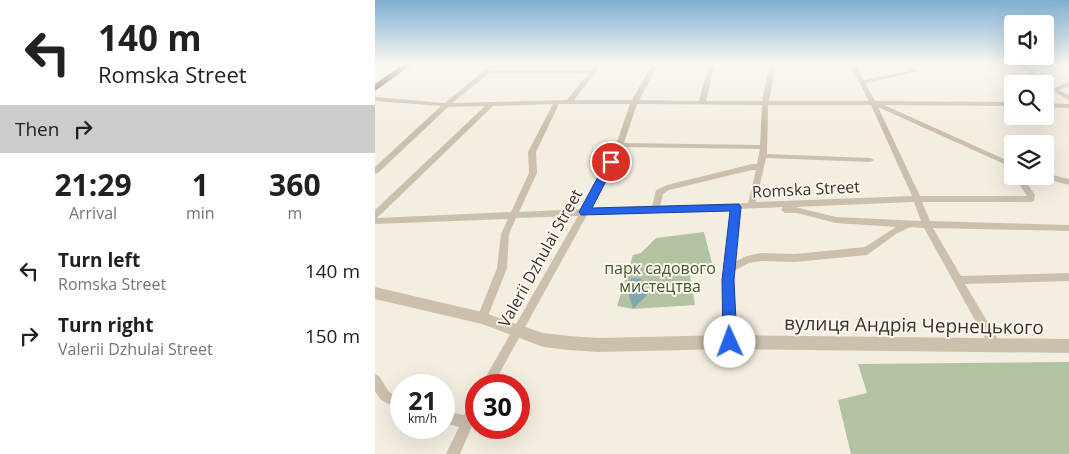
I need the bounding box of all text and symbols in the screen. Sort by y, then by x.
text: 140 m [98,14,202,61]
map controls [1004,15,1054,185]
button: sound [1004,15,1054,65]
icon: left [15,20,80,85]
text: Romska Street [98,59,247,89]
button: search [1004,75,1054,125]
icon: right [69,115,97,143]
text: Then [15,116,59,142]
button: layers [1004,135,1054,185]
pin [590,141,632,183]
icon: arrive [597,148,625,176]
text: 21:29 [54,164,132,205]
text: 1 [192,164,209,205]
text: 360 [269,164,321,205]
street label: Romska Street [751,175,861,203]
street label: Valerii Dzhulai Street [493,185,587,331]
text: Arrival [69,202,117,224]
text: min [186,202,215,224]
text: m [287,202,302,224]
text: Turn left [58,247,140,273]
icon: left [15,257,43,285]
park label: парк садового мистецтва [604,257,716,297]
text: 140 m [305,258,360,284]
text: Romska Street [58,273,166,295]
street label: вулиця Андрія Чернецького [784,310,1044,340]
text: Turn right [58,312,153,338]
position arrow [703,315,755,367]
icon: right [15,322,43,350]
text: 150 m [305,323,360,349]
text: Valerii Dzhulai Street [58,338,213,360]
speed limit sign: 30 [465,374,530,439]
text: 21 [408,383,437,417]
text: km/h [408,410,437,427]

